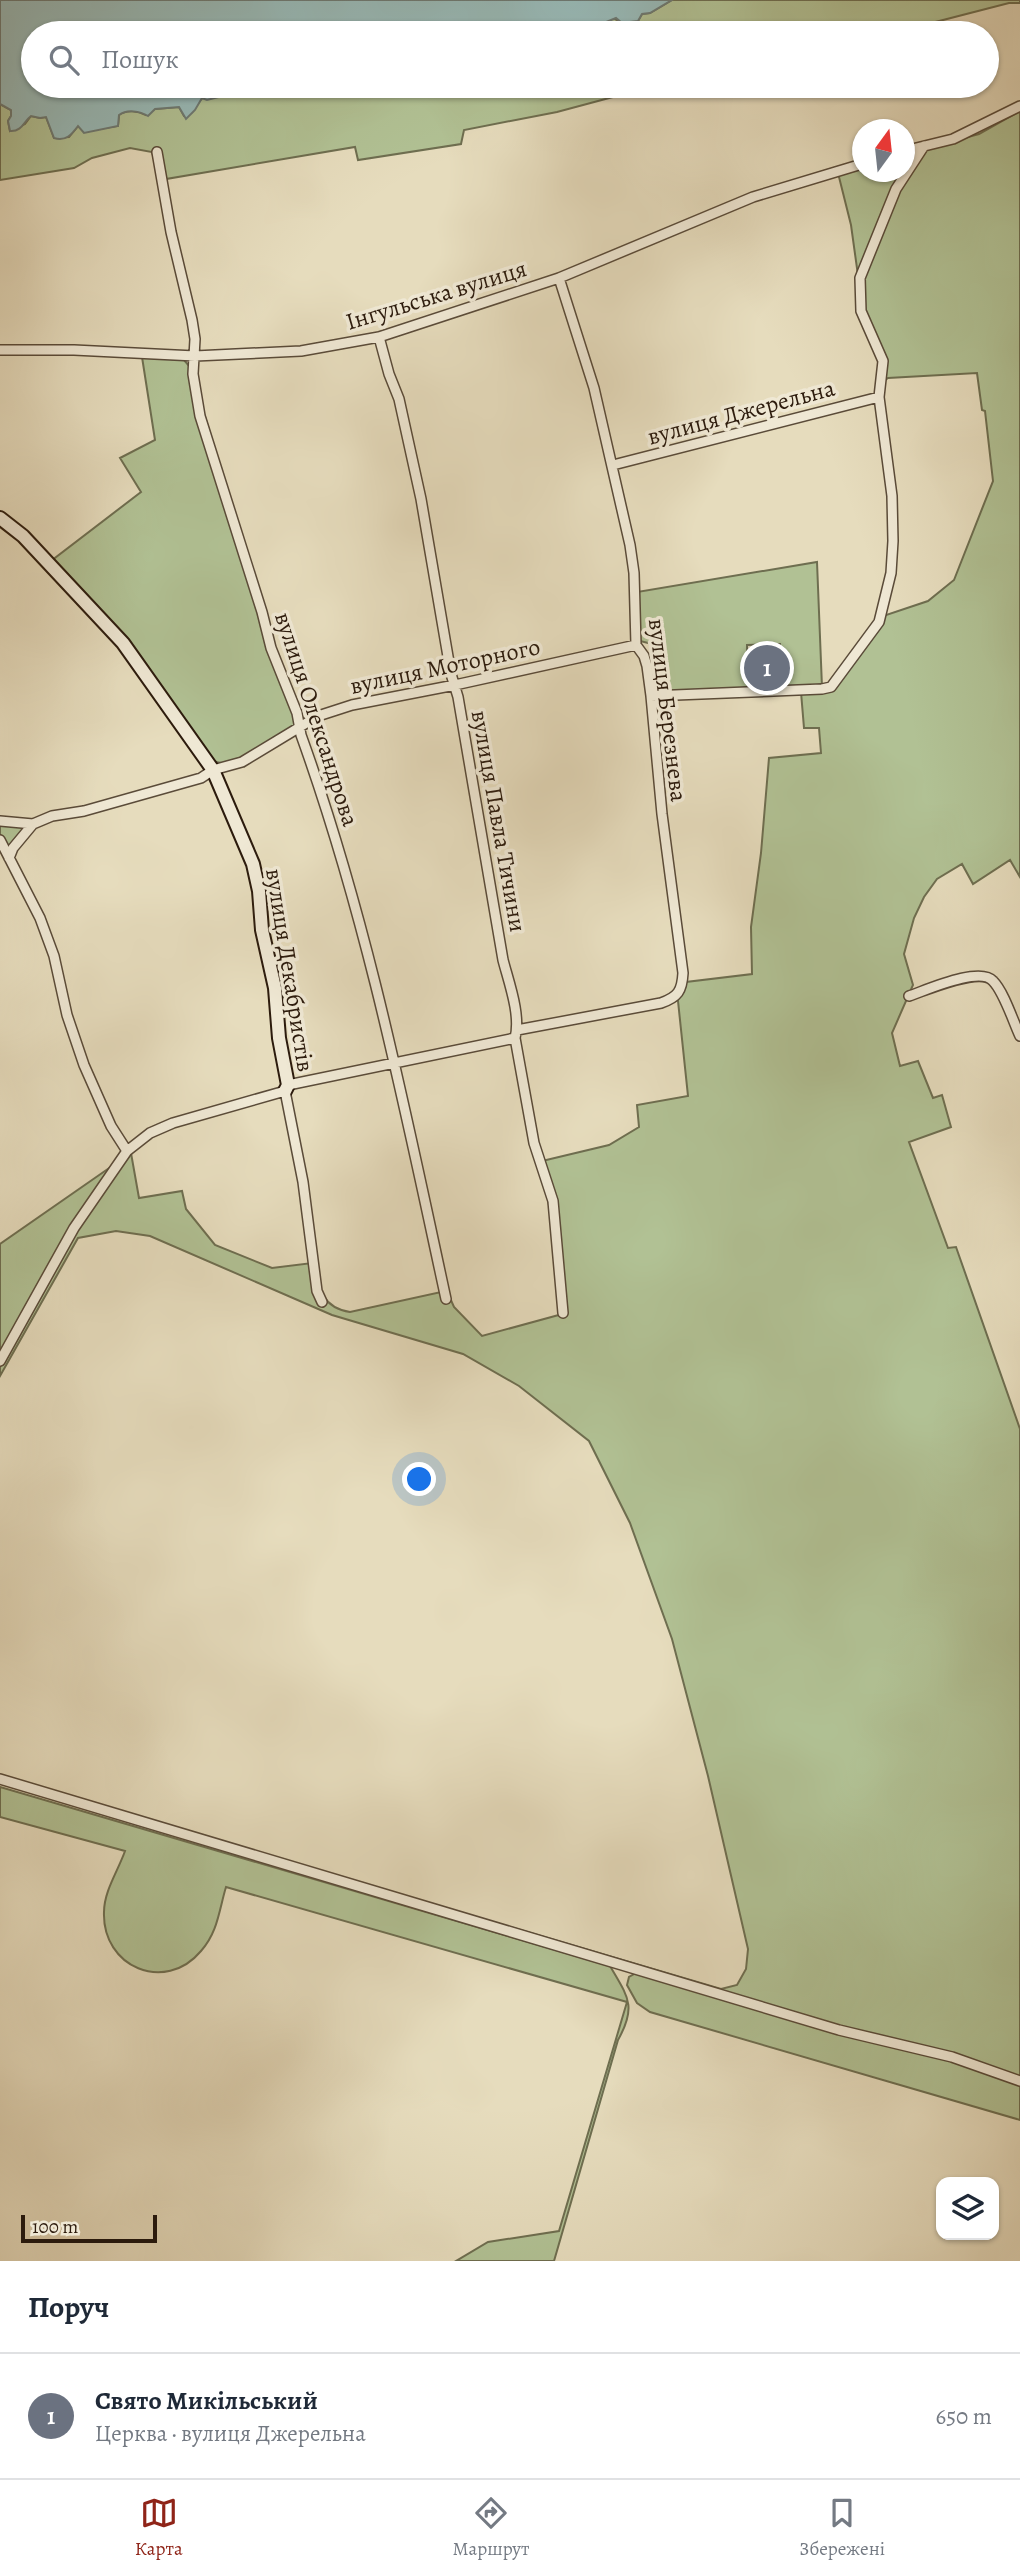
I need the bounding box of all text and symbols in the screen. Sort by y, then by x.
search box [21,21,999,98]
icon: search [45,41,83,79]
text: Пошук [101,42,179,77]
north arrow [852,119,915,182]
street label: Інгульська вулиця [342,252,530,338]
street label: вулиця Джерельна [644,372,838,452]
street label: вулиця Олександрова [267,608,367,830]
street label: вулиця Березнева [641,617,695,803]
street label: вулиця Моторного [347,630,543,702]
pin: 1 [744,642,790,694]
street label: вулиця Павла Тичини [464,708,534,934]
street label: вулиця Декабристів [258,866,322,1074]
your location [402,1462,436,1496]
map controls [936,2177,999,2240]
button: layers [936,2177,999,2240]
scale bar [21,2212,158,2244]
text: 100 m [32,2214,78,2240]
text: Поруч [28,2287,109,2327]
text: Свято Микільський [95,2383,318,2418]
text: 1 [47,2401,55,2432]
text: 650 m [936,2401,992,2432]
text: Церква · вулиця Джерельна [95,2418,366,2449]
tab: Карта [135,2494,183,2562]
tab: Маршрут [452,2494,529,2562]
tab: Збережені [799,2494,885,2562]

